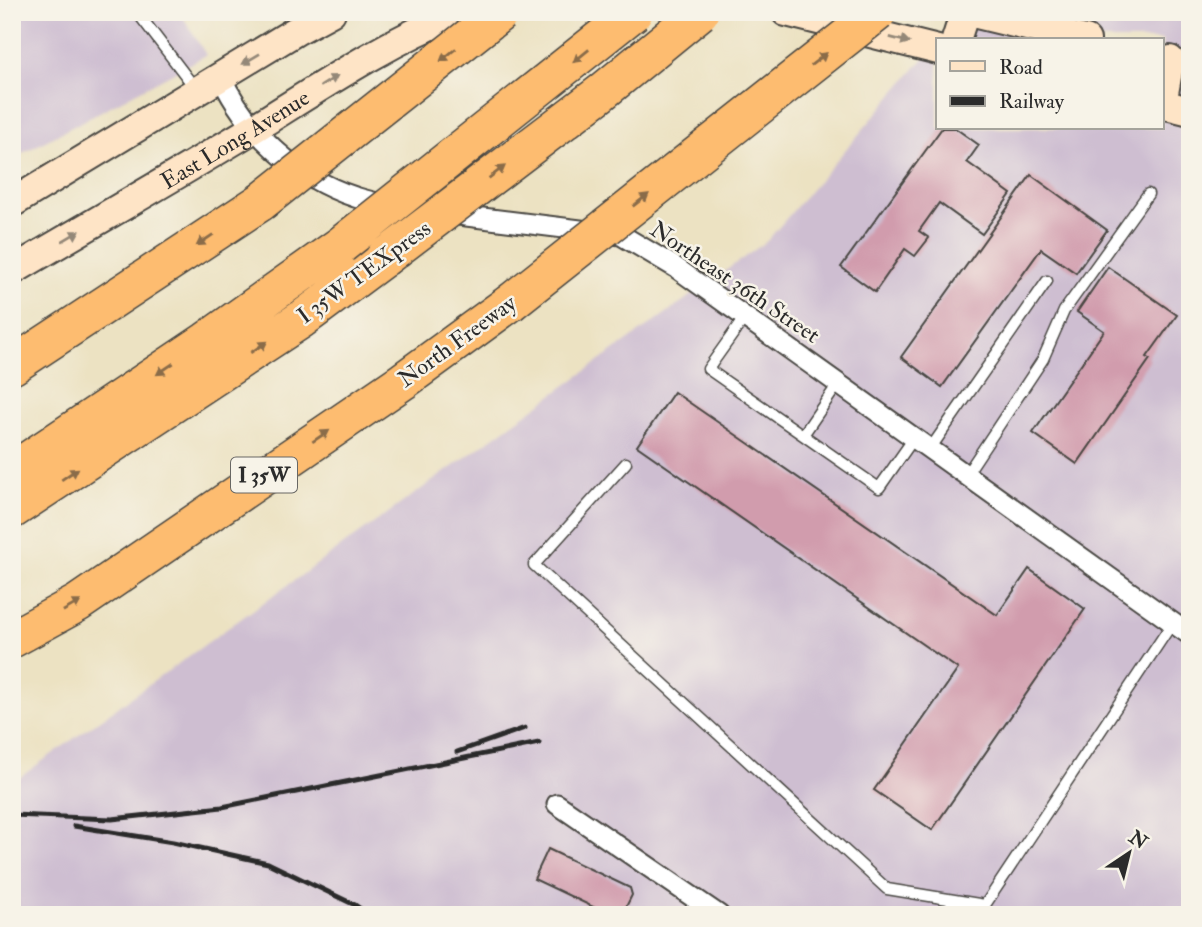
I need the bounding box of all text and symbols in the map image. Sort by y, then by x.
one-way arrow [889,35,911,46]
legend [936,38,1164,130]
one-way arrow [439,47,457,62]
one-way arrow [573,48,591,63]
one-way arrow [241,52,260,65]
one-way arrow [810,52,828,66]
text: Road [999,54,1044,81]
one-way arrow [319,75,338,88]
street label: East Long Avenue [155,82,315,195]
text: Railway [999,88,1065,115]
one-way arrow [488,166,506,180]
one-way arrow [631,192,649,207]
street label: I 35W TEXpress [292,214,437,331]
street label: Northeast 36th Street [645,214,825,350]
one-way arrow [61,231,81,243]
one-way arrow [196,233,214,247]
street label: North Freeway [392,288,522,394]
one-way arrow [249,341,269,354]
one-way arrow [156,362,174,376]
one-way arrow [311,430,330,443]
road number: I 35W [231,458,297,492]
one-way arrow [61,467,79,481]
one-way arrow [62,600,82,612]
north arrow [1094,818,1164,888]
text: N [1124,825,1153,855]

